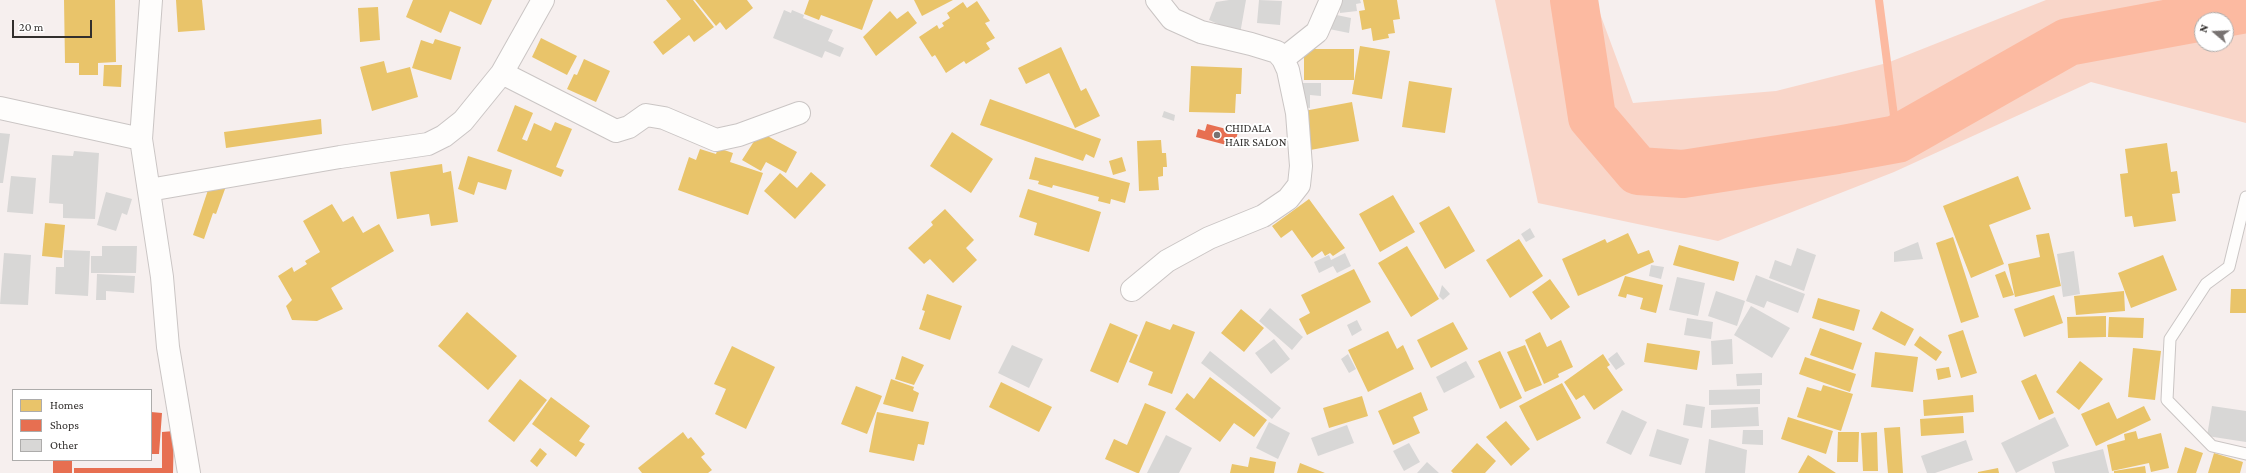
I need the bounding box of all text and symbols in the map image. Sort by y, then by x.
scale bar [14,12,94,38]
north arrow [2194,12,2234,52]
text: 20 m [19,20,43,34]
text: N [2197,23,2210,34]
place label: CHIDALA HAIR SALON [1225,121,1287,149]
marker: CHIDALA HAIR SALON [1212,130,1222,140]
legend [12,389,152,461]
text: Homes [50,398,83,412]
text: Shops [50,418,79,432]
text: Other [50,438,78,452]

